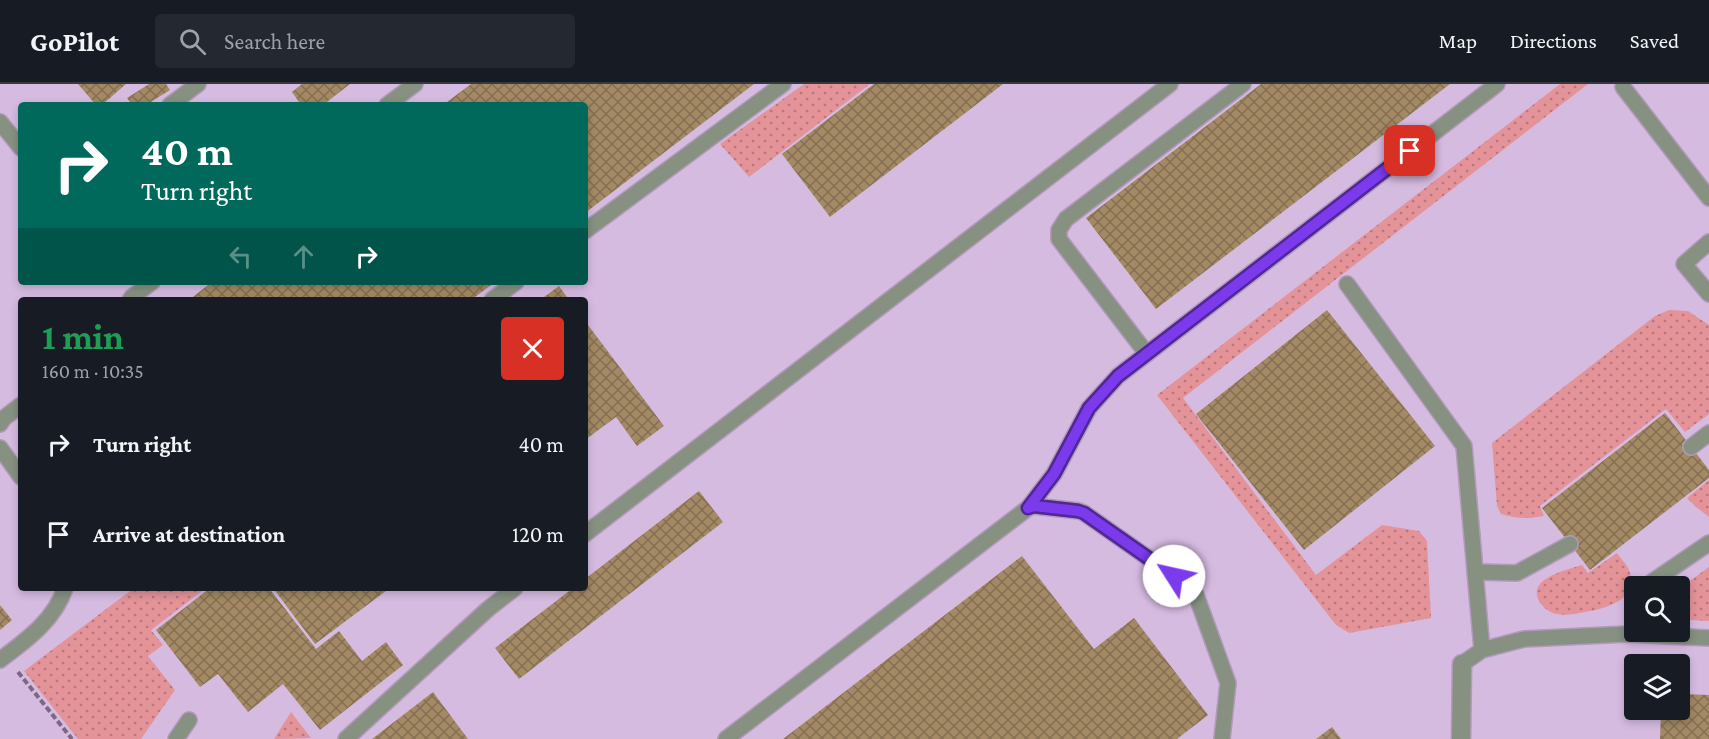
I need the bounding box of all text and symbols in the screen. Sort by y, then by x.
search box [155,14,575,68]
icon: search [176,25,209,58]
text: GoPilot [30,26,119,57]
text: Search here [224,29,325,54]
text: Map [1439,29,1477,53]
text: Directions [1510,29,1597,53]
text: Saved [1630,29,1679,53]
pin [1384,125,1435,176]
icon: right [42,126,120,204]
text: 40 m [141,127,233,174]
icon: arrive [1393,134,1426,167]
text: Turn right [141,176,252,206]
icon: left [224,240,257,273]
icon: ahead [287,240,320,273]
icon: right [350,240,383,273]
text: 1 min [42,317,124,357]
button: close [501,317,564,380]
text: 160 m · 10:35 [42,360,144,382]
icon: right [42,428,75,461]
text: Turn right [93,432,191,457]
text: 40 m [519,432,564,457]
icon: arrive [42,518,75,551]
text: Arrive at destination [93,522,285,547]
text: 120 m [512,522,564,547]
position arrow [1142,544,1206,608]
map controls [1624,576,1690,720]
button: search [1624,576,1690,642]
button: layers [1624,654,1690,720]

